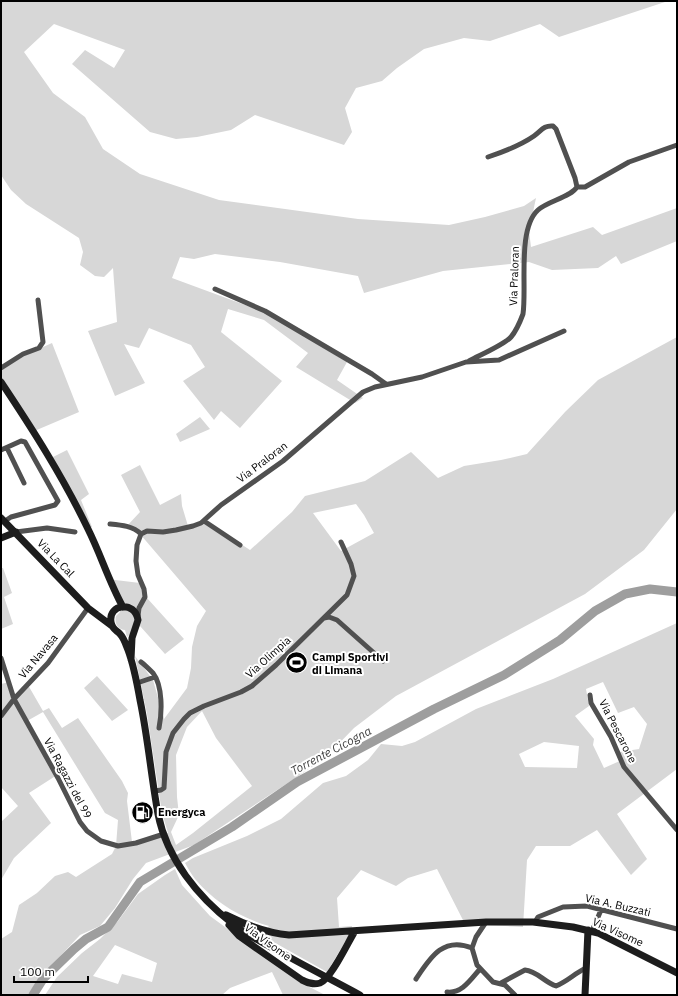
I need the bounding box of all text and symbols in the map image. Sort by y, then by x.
street label: Via Praloran [506,246,522,306]
street label: Via Praloran [234,438,290,486]
street label: Via La Cal [34,536,78,580]
street label: Via Navasa [15,631,61,681]
street label: Via Olimpia [242,633,294,681]
sports icon: Campi Sportivi di Limana [284,650,310,676]
place label: Campi Sportivi di Limana [312,650,388,677]
street label: Via Pescarone [596,697,640,765]
water label: Torrente Cicogna [288,723,374,778]
street label: Via Ragazzi del 99 [41,735,95,821]
fuel station icon: Energyca [130,799,156,825]
place label: Energyca [158,805,206,819]
street label: Via A. Buzzati [584,891,652,919]
street label: Via Visome [590,915,646,949]
street label: Via Visome [242,920,294,964]
scale bar [14,958,88,984]
text: 100 m [20,964,55,979]

